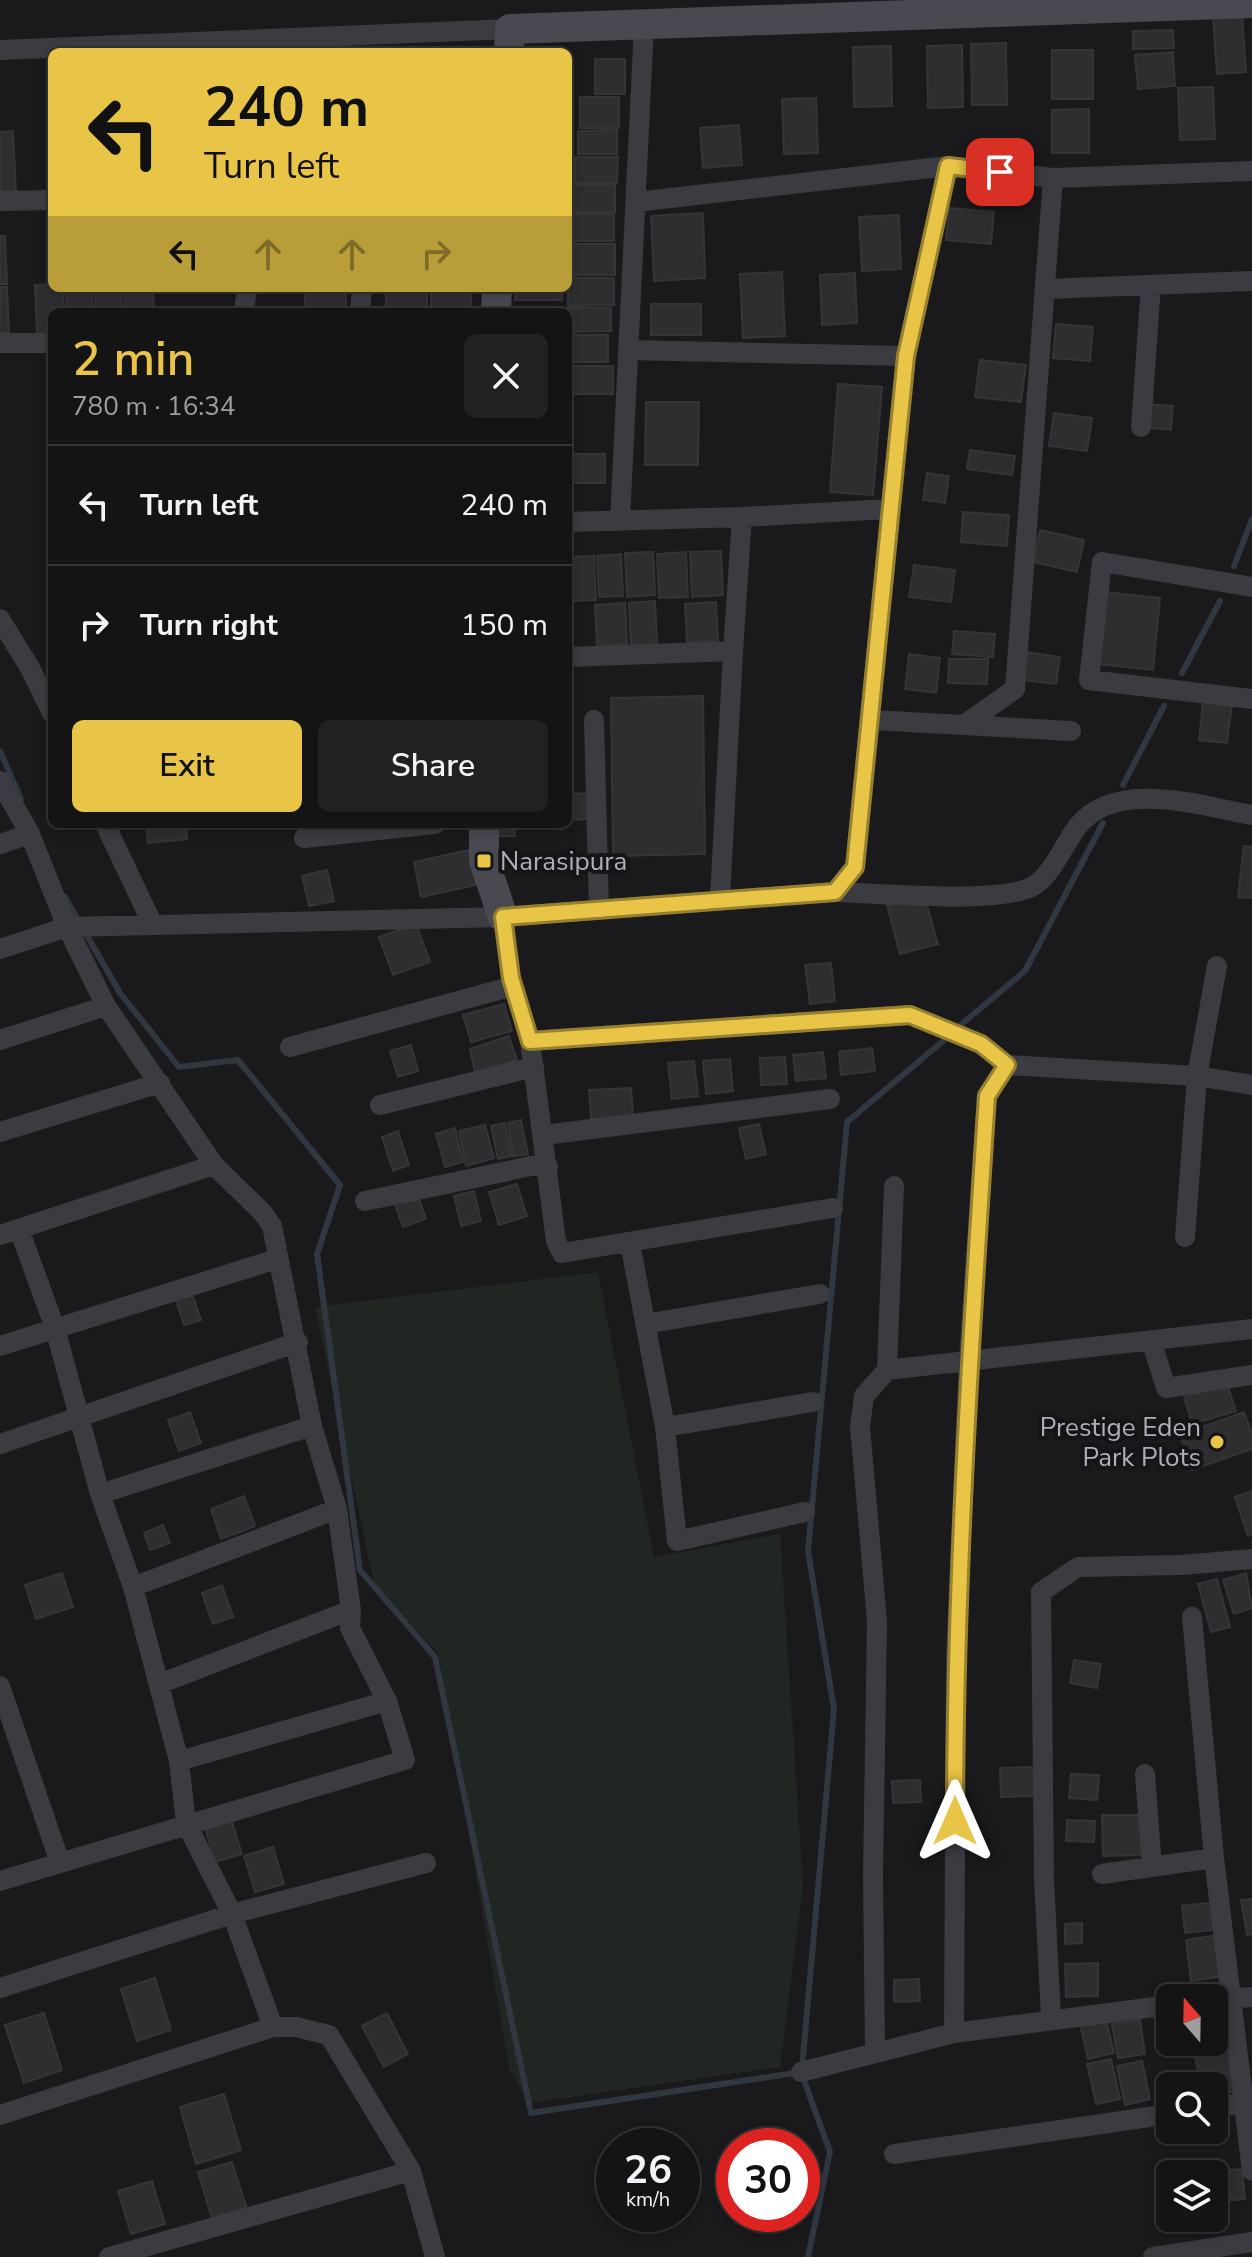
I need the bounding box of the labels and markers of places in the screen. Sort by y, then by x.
pin [966,138,1034,206]
place label: Narasipura [500,844,627,879]
marker: Narasipura [475,852,493,870]
place label: Prestige Eden Park Plots [1040,1410,1201,1475]
marker: Prestige Eden Park Plots [1208,1433,1226,1451]

